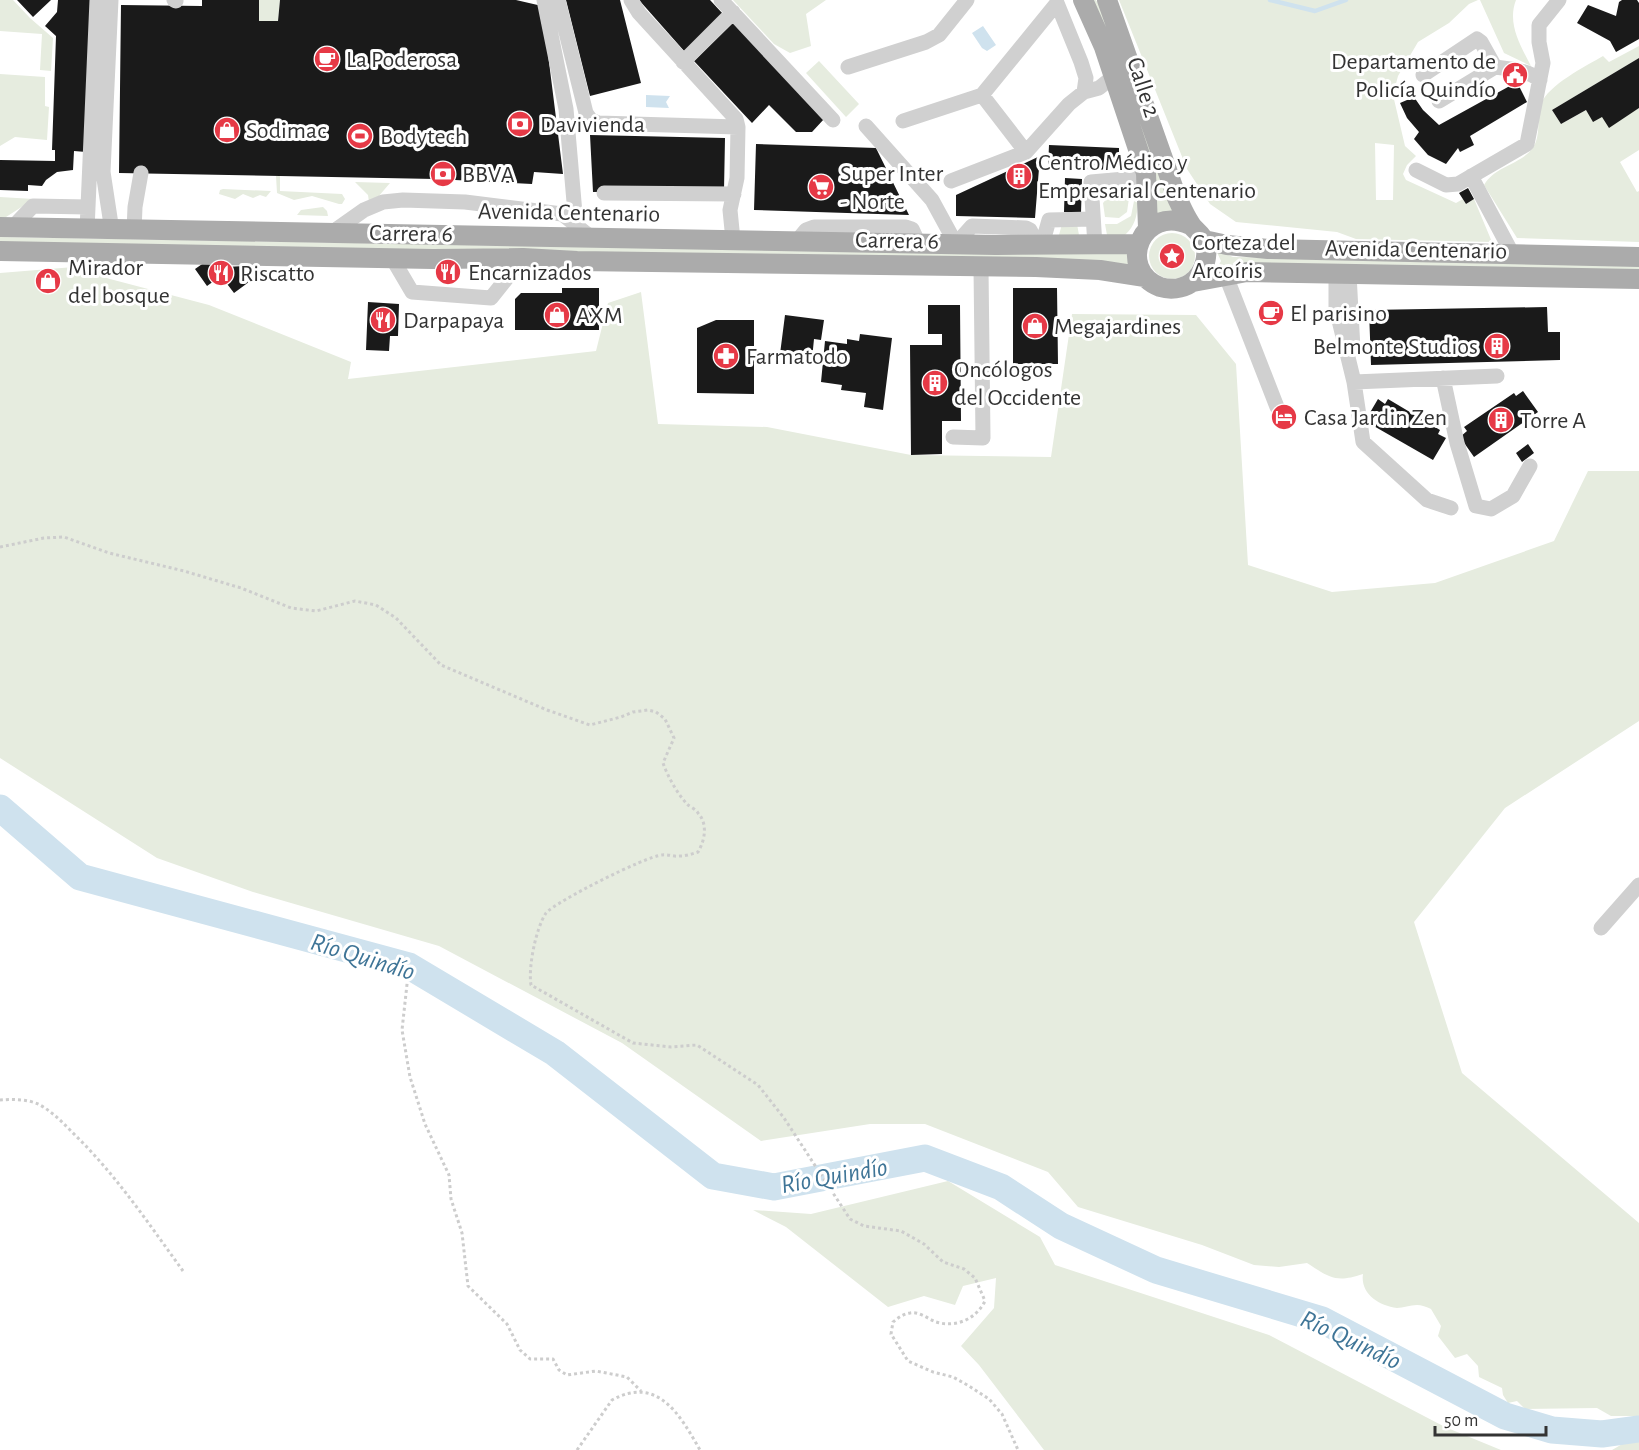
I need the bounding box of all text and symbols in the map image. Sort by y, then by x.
cafe icon: La Poderosa [312,44,342,74]
place label: La Poderosa [346,48,457,72]
place label: Departamento de Policía Quindío [1331,50,1496,102]
street label: Calle 2 [1122,54,1164,120]
public building icon: Departamento de Policía Quindío [1500,60,1530,90]
bank icon: Davivienda [505,109,535,139]
place label: Davivienda [540,113,645,137]
shop icon: Sodimac [212,115,242,145]
place label: Sodimac [246,119,326,143]
sports icon: Bodytech [345,121,375,151]
place label: Bodytech [380,125,467,149]
place label: Centro Médico y Empresarial Centenario [1038,151,1256,203]
bank icon: BBVA [428,159,458,189]
building icon: Centro Médico y Empresarial Centenario [1004,161,1034,191]
place label: Super Inter - Norte [840,162,944,214]
place label: BBVA [462,163,515,187]
supermarket icon: Super Inter - Norte [806,172,836,202]
street label: Avenida Centenario [478,199,660,227]
street label: Carrera 6 [369,221,453,247]
street label: Carrera 6 [855,228,939,254]
place label: Corteza del Arcoíris [1192,231,1296,283]
street label: Avenida Centenario [1325,236,1507,264]
place icon: Corteza del Arcoíris [1157,241,1187,271]
place label: Mirador del bosque [68,256,170,308]
restaurant icon: Encarnizados [433,257,463,287]
restaurant icon: Riscatto [206,258,236,288]
place label: Encarnizados [468,261,592,285]
place label: Riscatto [240,262,315,286]
shop icon: Mirador del bosque [33,266,63,296]
cafe icon: El parisino [1256,298,1286,328]
shop icon: AXM [542,300,572,330]
place label: El parisino [1290,302,1387,326]
place label: AXM [576,304,623,328]
restaurant icon: Darpapaya [368,305,398,335]
place label: Darpapaya [403,309,504,333]
shop icon: Megajardines [1020,311,1050,341]
place label: Megajardines [1054,315,1181,339]
building icon: Belmonte Studios [1482,331,1512,361]
place label: Belmonte Studios [1313,335,1478,359]
pharmacy icon: Farmatodo [711,341,741,371]
place label: Farmatodo [746,345,848,369]
place label: Oncólogos del Occidente [954,358,1081,410]
building icon: Oncólogos del Occidente [920,368,950,398]
hotel icon: Casa Jardin Zen [1269,402,1299,432]
building icon: Torre A [1486,405,1516,435]
place label: Casa Jardin Zen [1304,406,1447,430]
place label: Torre A [1520,409,1586,433]
water label: Río Quindío [307,929,418,985]
water label: Río Quindío [779,1154,889,1198]
water label: Río Quindío [1296,1305,1405,1374]
scale bar [1435,1399,1546,1437]
text: 50 m [1444,1412,1478,1430]

